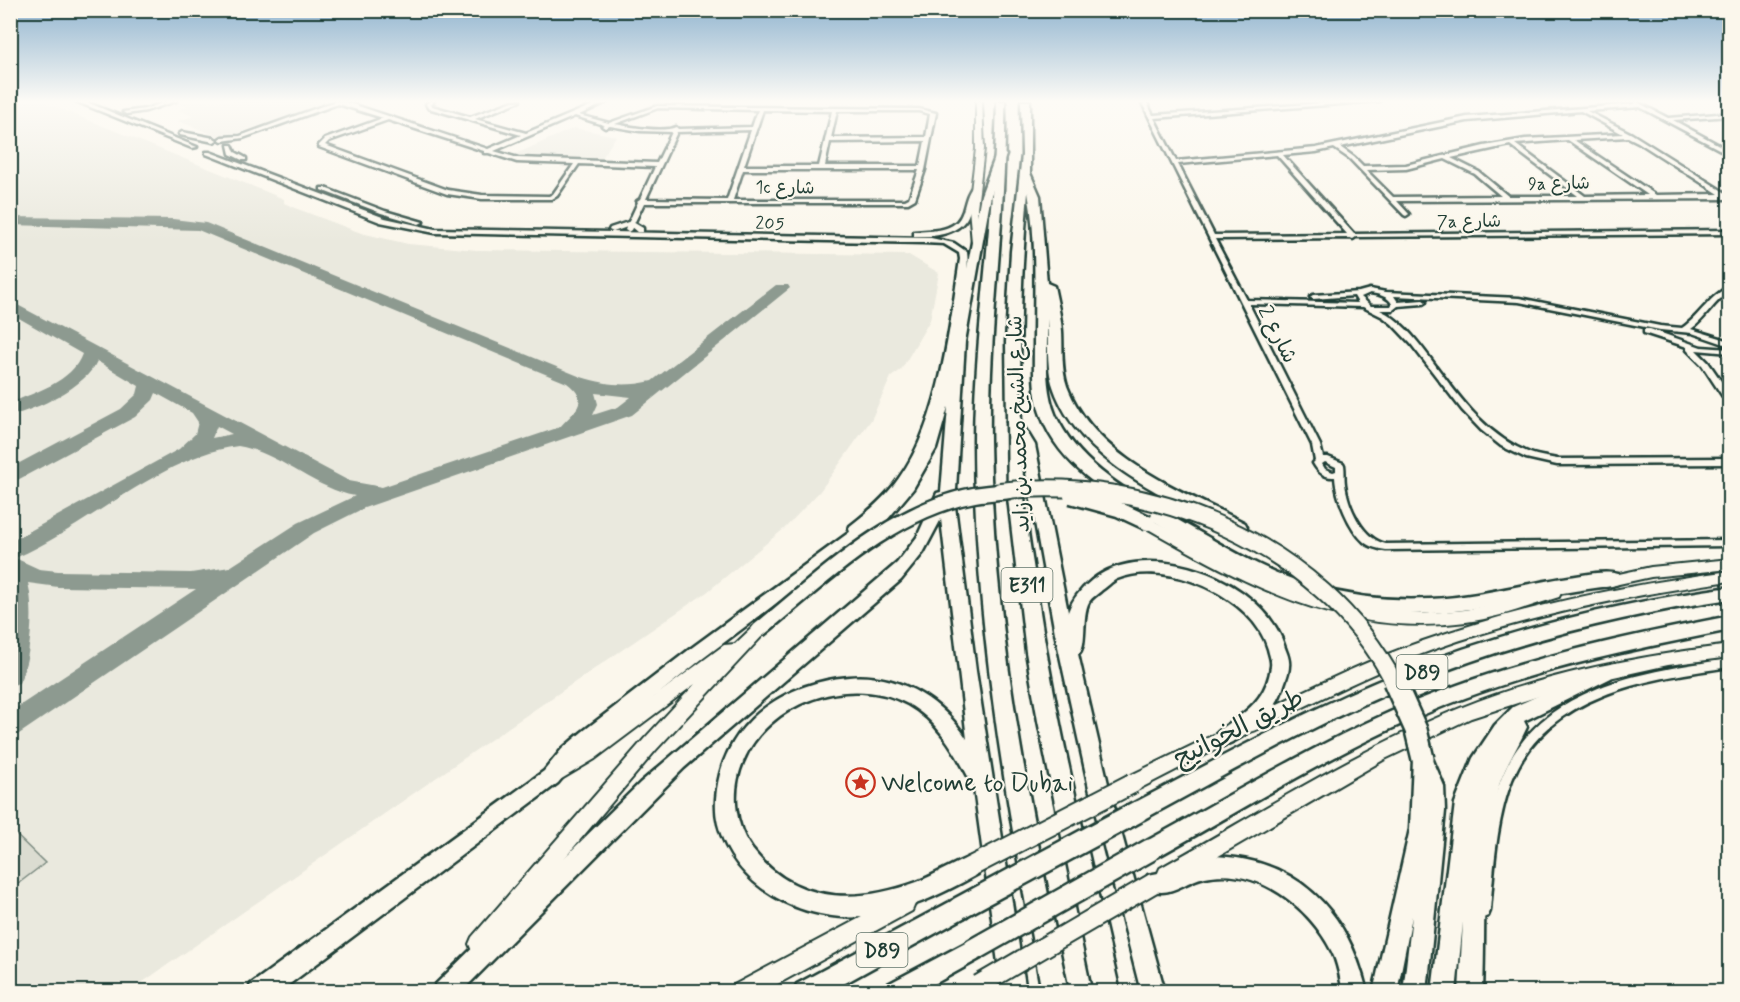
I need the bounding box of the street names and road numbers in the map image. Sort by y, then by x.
street label: 9a شارع [1528,171,1590,197]
street label: 1c شارع [755,175,815,201]
street label: 7a شارع [1437,209,1501,235]
street label: 205 [755,212,785,236]
street label: شارع 2 [1251,301,1304,368]
street label: شارع الشيخ محمد بن زايد [1001,315,1037,533]
road number: E311 [1002,568,1052,602]
road number: D89 [1396,655,1448,689]
street label: طريق الخوانيج [1168,681,1310,776]
road number: D89 [856,933,908,967]

